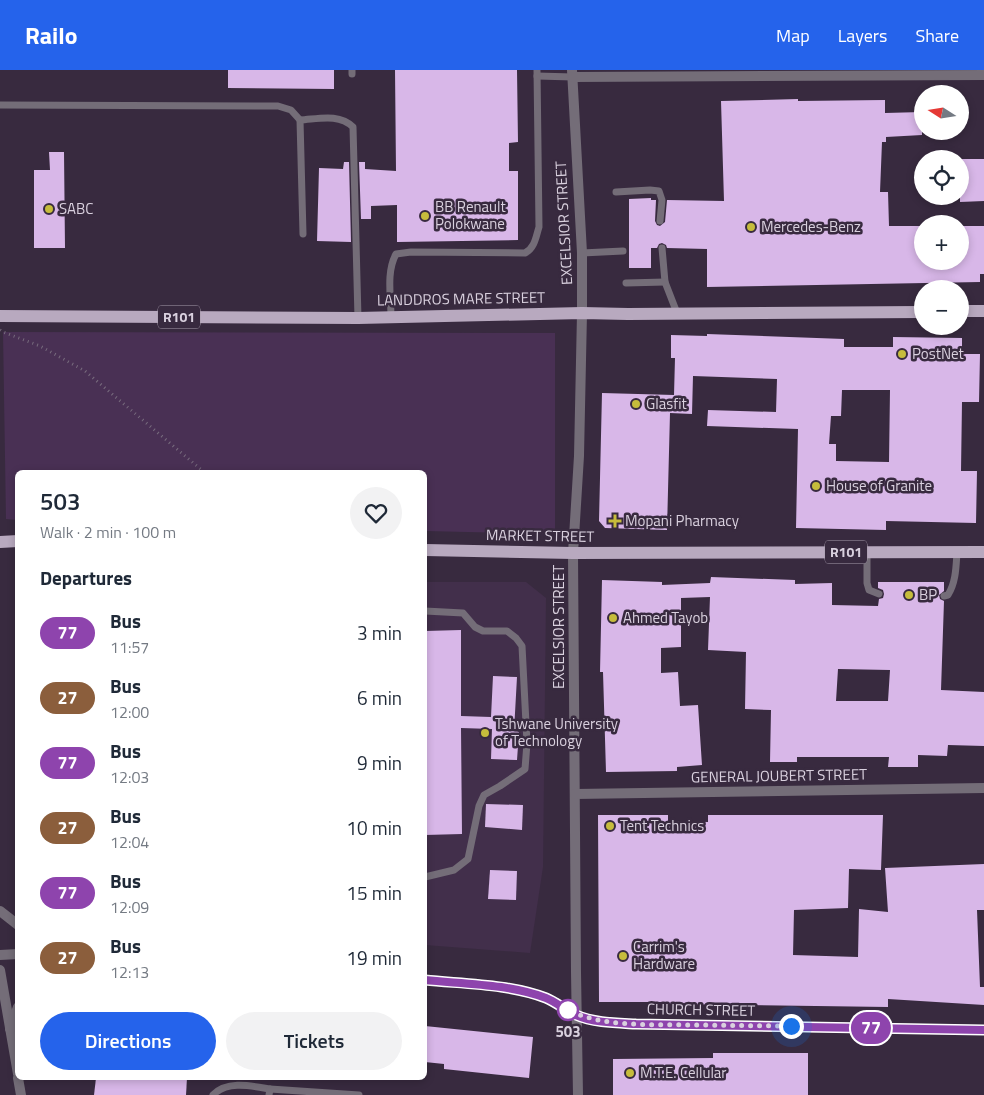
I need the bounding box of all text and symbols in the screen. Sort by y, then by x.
text: Railo [25,17,77,53]
text: Map [776,22,810,49]
text: Layers [838,22,887,49]
text: Share [915,22,959,49]
north arrow [914,85,969,140]
map controls [914,85,969,335]
button: locate [914,150,969,205]
street label: EXCELSIOR STREET [549,160,578,286]
place label: BB Renault Polokwane [435,195,506,235]
place label: SABC [59,197,93,220]
marker: SABC [43,203,55,215]
marker: BB Renault Polokwane [419,210,431,222]
place label: Mercedes-Benz [761,215,861,238]
button: + [914,215,969,270]
marker: Mercedes-Benz [745,221,757,233]
button: − [914,280,969,335]
street label: LANDDROS MARE STREET [377,286,545,311]
road number: R101 [158,306,200,328]
place label: PostNet [912,342,965,365]
marker: PostNet [896,348,908,360]
place label: Glasfit [646,392,687,415]
marker: Glasfit [630,398,642,410]
place label: House of Granite [826,474,932,497]
marker: House of Granite [810,480,822,492]
text: 503 [40,483,80,519]
button: heart [350,487,402,539]
place label: Mopani Pharmacy [625,509,739,532]
marker: Mopani Pharmacy [609,515,621,527]
text: Walk · 2 min · 100 m [40,520,176,544]
street label: MARKET STREET [486,523,595,548]
road number: R101 [825,541,867,564]
text: Departures [40,563,132,592]
street label: EXCELSIOR STREET [547,565,570,689]
place label: BP [919,583,937,606]
marker: BP [903,589,915,601]
text: Bus [110,606,141,635]
place label: Ahmed Tayob [623,606,708,629]
marker: Ahmed Tayob [607,612,619,624]
text: 3 min [357,618,402,647]
text: 77 [57,619,78,646]
text: 11:57 [110,635,149,659]
text: Bus [110,671,141,700]
text: 6 min [357,683,402,712]
text: 27 [57,684,78,711]
text: 12:00 [110,700,149,724]
place label: Tshwane University of Technology [495,712,618,752]
marker: Tshwane University of Technology [479,727,491,739]
text: Bus [110,736,141,765]
text: 9 min [357,748,402,777]
text: 77 [57,749,78,776]
street label: GENERAL JOUBERT STREET [691,762,867,789]
text: 12:03 [110,765,149,789]
text: Bus [110,801,141,830]
text: 10 min [346,813,402,842]
text: 27 [57,814,78,841]
place label: Tent Technics [620,814,704,837]
marker: Tent Technics [604,820,616,832]
text: 12:04 [110,830,149,854]
text: Bus [110,866,141,895]
text: 15 min [346,878,402,907]
text: 77 [57,879,78,906]
text: 12:09 [110,895,149,919]
text: Bus [110,931,141,960]
place label: Carrim's Hardware [633,935,695,975]
text: 19 min [346,943,402,972]
text: 27 [57,944,78,971]
marker: Carrim's Hardware [617,950,629,962]
text: 12:13 [110,960,149,984]
street label: CHURCH STREET [647,997,756,1022]
marker: 503 [557,999,579,1021]
button: Directions [40,1012,216,1070]
button: Tickets [226,1012,402,1070]
line badge: 77 [848,1012,894,1044]
your location [779,1014,804,1039]
text: 77 [861,1014,881,1041]
place label: 503 [555,1020,581,1043]
place label: M.T.E. Cellular [640,1061,727,1084]
marker: M.T.E. Cellular [624,1067,636,1079]

